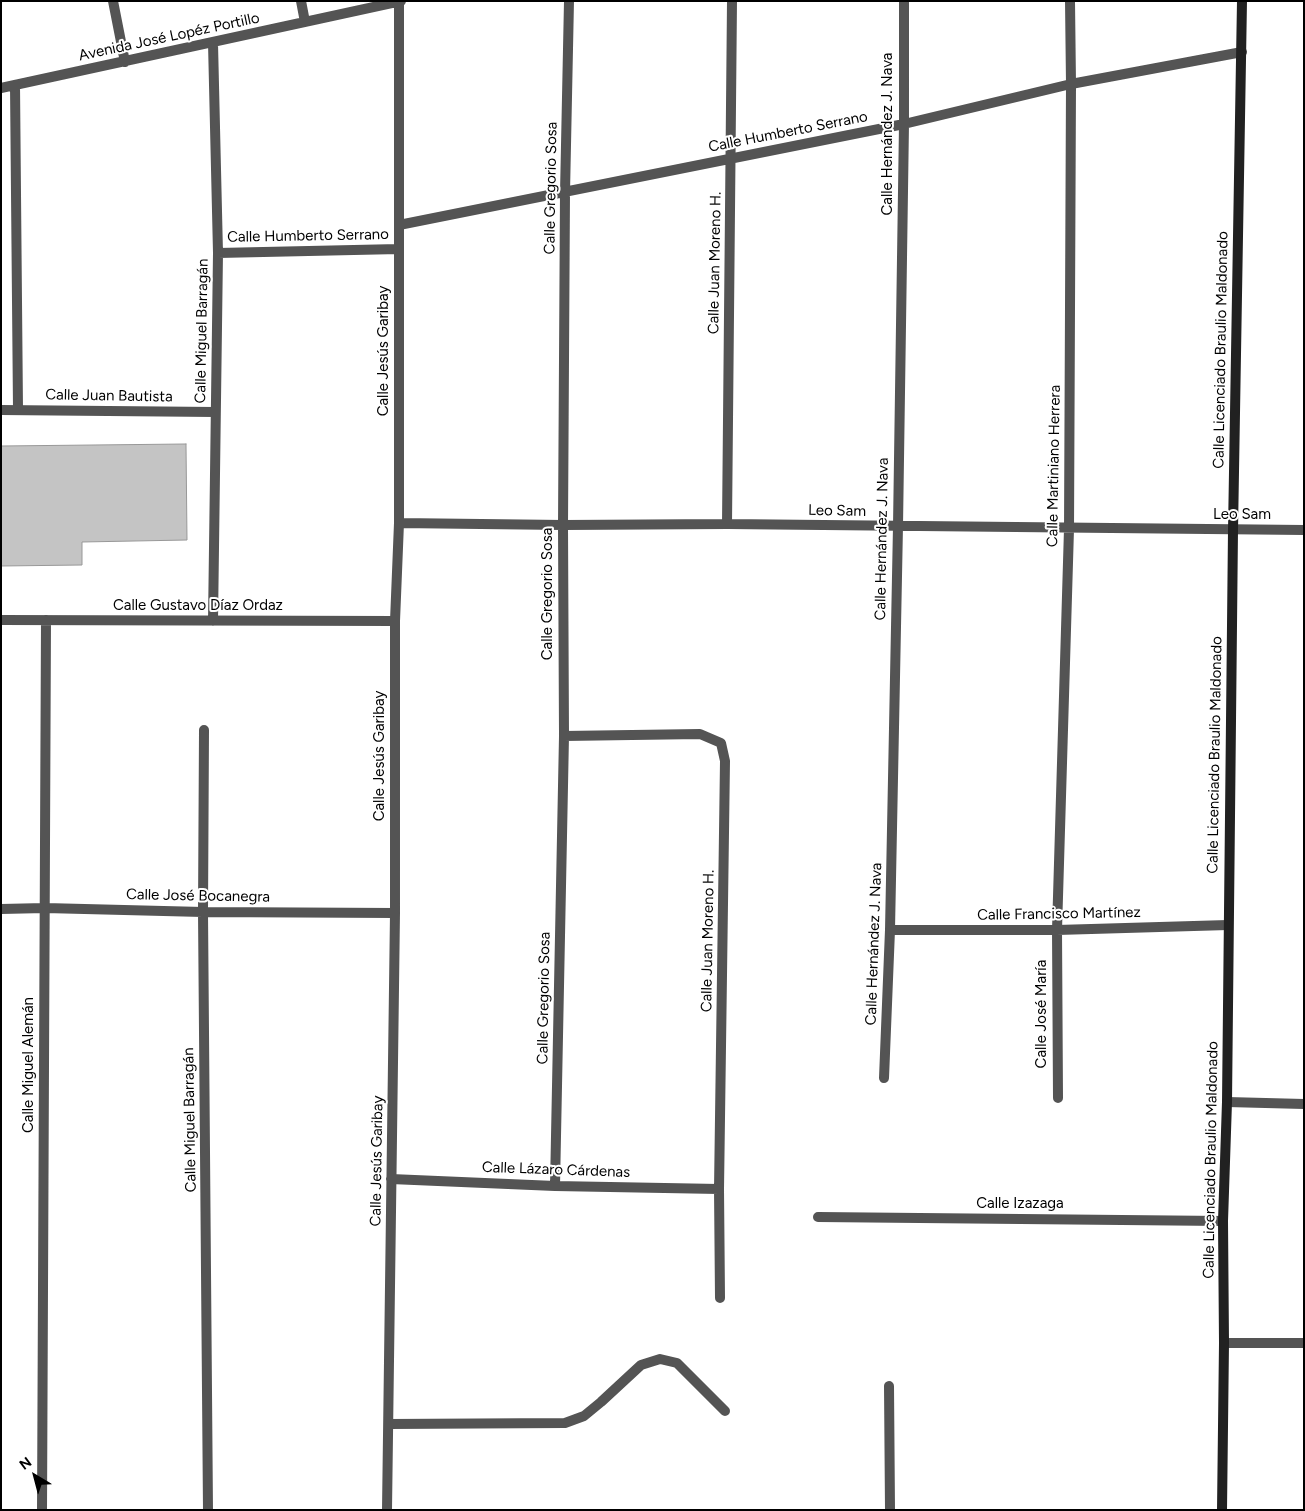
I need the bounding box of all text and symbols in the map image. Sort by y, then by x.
street label: Avenida José Lopéz Portillo [77,9,261,65]
street label: Calle Hernández J. Nava [879,53,897,215]
street label: Calle Humberto Serrano [707,108,869,156]
street label: Calle Gregorio Sosa [541,122,561,254]
street label: Calle Juan Moreno H. [705,192,725,334]
street label: Calle Humberto Serrano [227,226,389,246]
street label: Calle Licenciado Braulio Maldonado [1210,231,1232,469]
street label: Calle Miguel Barragán [192,258,212,404]
street label: Calle Jesús Garibay [375,286,393,416]
street label: Calle Martiniano Herrera [1044,385,1064,547]
street label: Calle Juan Bautista [45,386,173,406]
street label: Calle Hernández J. Nava [872,457,892,621]
street label: Leo Sam [808,501,866,521]
street label: Leo Sam [1213,506,1271,524]
street label: Calle Gregorio Sosa [539,528,557,660]
street label: Calle Gustavo Díaz Ordaz [113,597,283,615]
street label: Calle Licenciado Braulio Maldonado [1204,636,1226,874]
street label: Calle Jesús Garibay [371,691,389,821]
street label: Calle Hernández J. Nava [862,862,886,1026]
street label: Calle Juan Moreno H. [698,870,718,1012]
street label: Calle José Bocanegra [126,886,270,906]
street label: Calle Francisco Martínez [977,904,1141,924]
street label: Calle Gregorio Sosa [534,932,554,1064]
street label: Calle José María [1033,960,1051,1068]
street label: Calle Miguel Alemán [20,997,38,1133]
street label: Calle Licenciado Braulio Maldonado [1200,1041,1222,1279]
street label: Calle Miguel Barragán [180,1047,200,1193]
street label: Calle Jesús Garibay [367,1095,387,1227]
street label: Calle Lázaro Cárdenas [482,1158,630,1182]
street label: Calle Izazaga [976,1195,1064,1213]
north arrow [10,1451,60,1501]
text: N [16,1454,35,1474]

